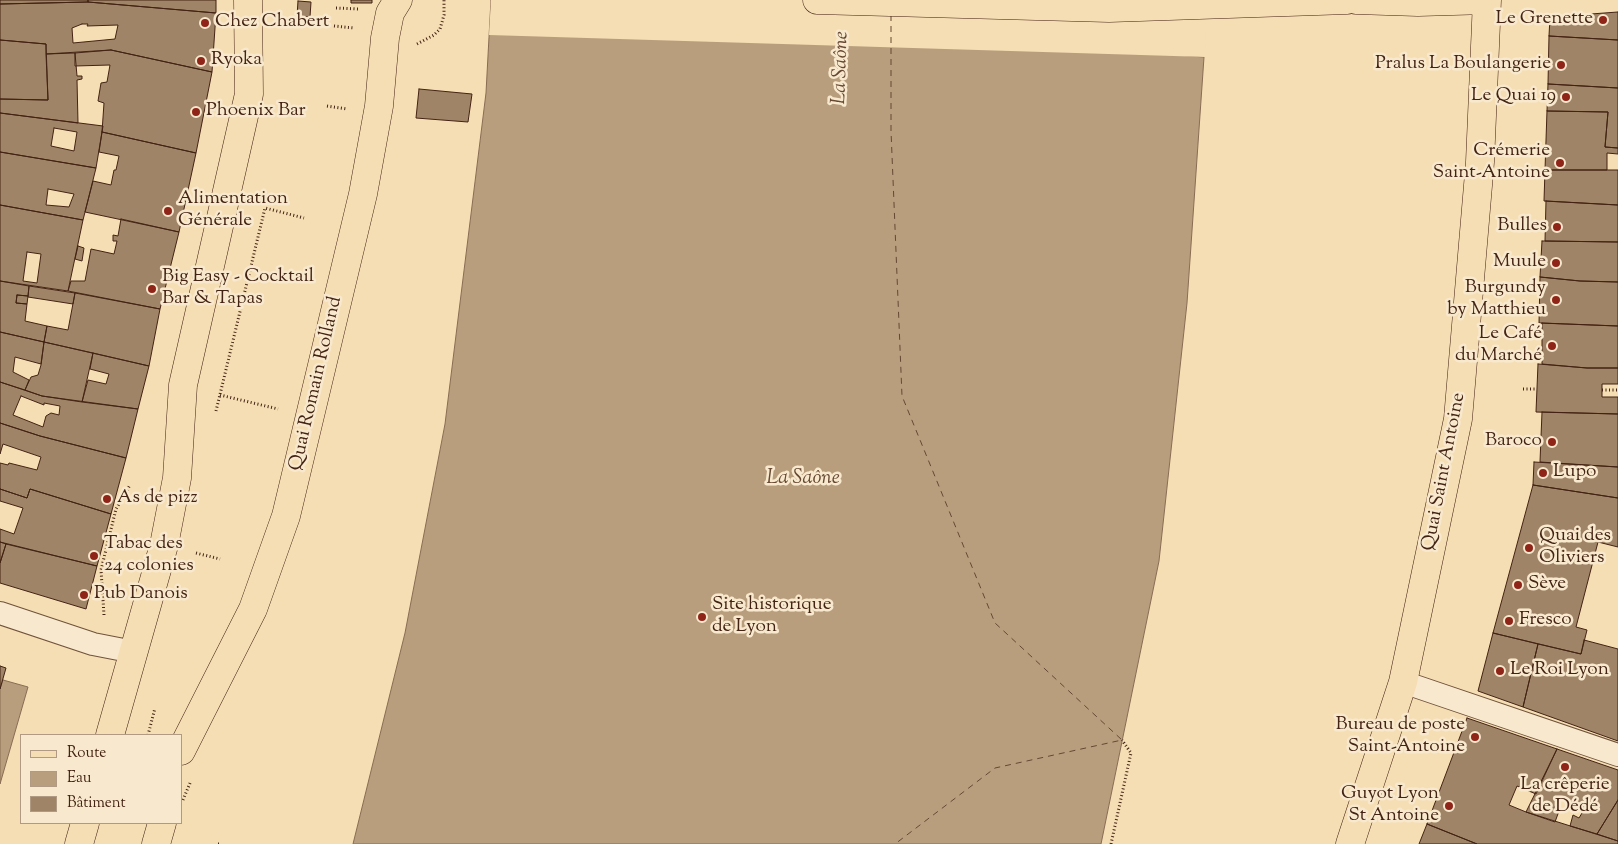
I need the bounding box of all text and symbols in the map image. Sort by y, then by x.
place label: Le Grenette [1495,9,1593,31]
place label: Chez Chabert [215,12,329,34]
marker: Le Grenette [1597,14,1609,26]
marker: Chez Chabert [199,17,211,29]
water label: La Saône [829,31,855,105]
place label: Ryoka [211,50,262,72]
place label: Pralus La Boulangerie [1375,54,1551,76]
marker: Ryoka [195,55,207,67]
marker: Pralus La Boulangerie [1555,59,1567,71]
place label: Le Quai 19 [1471,86,1556,108]
marker: Le Quai 19 [1560,91,1572,103]
place label: Phoenix Bar [206,101,306,123]
marker: Phoenix Bar [190,106,202,118]
place label: Crémerie Saint-Antoine [1433,141,1550,185]
marker: Crémerie Saint-Antoine [1554,157,1566,169]
place label: Alimentation Générale [178,189,288,233]
marker: Alimentation Générale [162,205,174,217]
place label: Bulles [1497,216,1547,238]
marker: Bulles [1551,221,1563,233]
place label: Muule [1493,252,1546,274]
marker: Muule [1550,257,1562,269]
place label: Big Easy - Cocktail Bar & Tapas [162,267,314,311]
place label: Burgundy by Matthieu [1447,278,1546,322]
marker: Big Easy - Cocktail Bar & Tapas [146,283,158,295]
marker: Burgundy by Matthieu [1550,294,1562,306]
street label: Quai Romain Rolland [286,295,348,473]
place label: Le Café du Marché [1455,324,1542,368]
marker: Le Café du Marché [1546,340,1558,352]
street label: Quai Saint Antoine [1418,391,1472,553]
place label: Baroco [1485,431,1542,453]
marker: Baroco [1546,436,1558,448]
place label: Lupo [1553,462,1596,484]
marker: Lupo [1537,467,1549,479]
water label: La Saône [766,468,840,492]
place label: As de pizz [117,488,198,510]
marker: As de pizz [101,493,113,505]
place label: Quai des Oliviers [1539,526,1611,570]
place label: Tabac des 24 colonies [104,534,194,578]
marker: Quai des Oliviers [1523,542,1535,554]
marker: Tabac des 24 colonies [88,550,100,562]
place label: Sève [1528,574,1566,596]
marker: Sève [1512,579,1524,591]
place label: Pub Danois [94,584,188,606]
marker: Pub Danois [78,589,90,601]
place label: Site historique de Lyon [712,595,832,639]
place label: Fresco [1519,610,1572,632]
marker: Site historique de Lyon [696,611,708,623]
marker: Fresco [1503,615,1515,627]
place label: Le Roi Lyon [1510,660,1609,682]
marker: Le Roi Lyon [1494,665,1506,677]
place label: Bureau de poste Saint-Antoine [1335,715,1465,759]
marker: Bureau de poste Saint-Antoine [1469,731,1481,743]
legend [20,734,182,824]
text: Route [67,743,106,764]
marker: La crêperie de Dédé [1559,761,1571,773]
text: Eau [67,768,91,789]
place label: La crêperie de Dédé [1520,775,1610,819]
place label: Guyot Lyon St Antoine [1341,784,1439,828]
text: Bâtiment [67,793,126,814]
marker: Guyot Lyon St Antoine [1443,800,1455,812]

